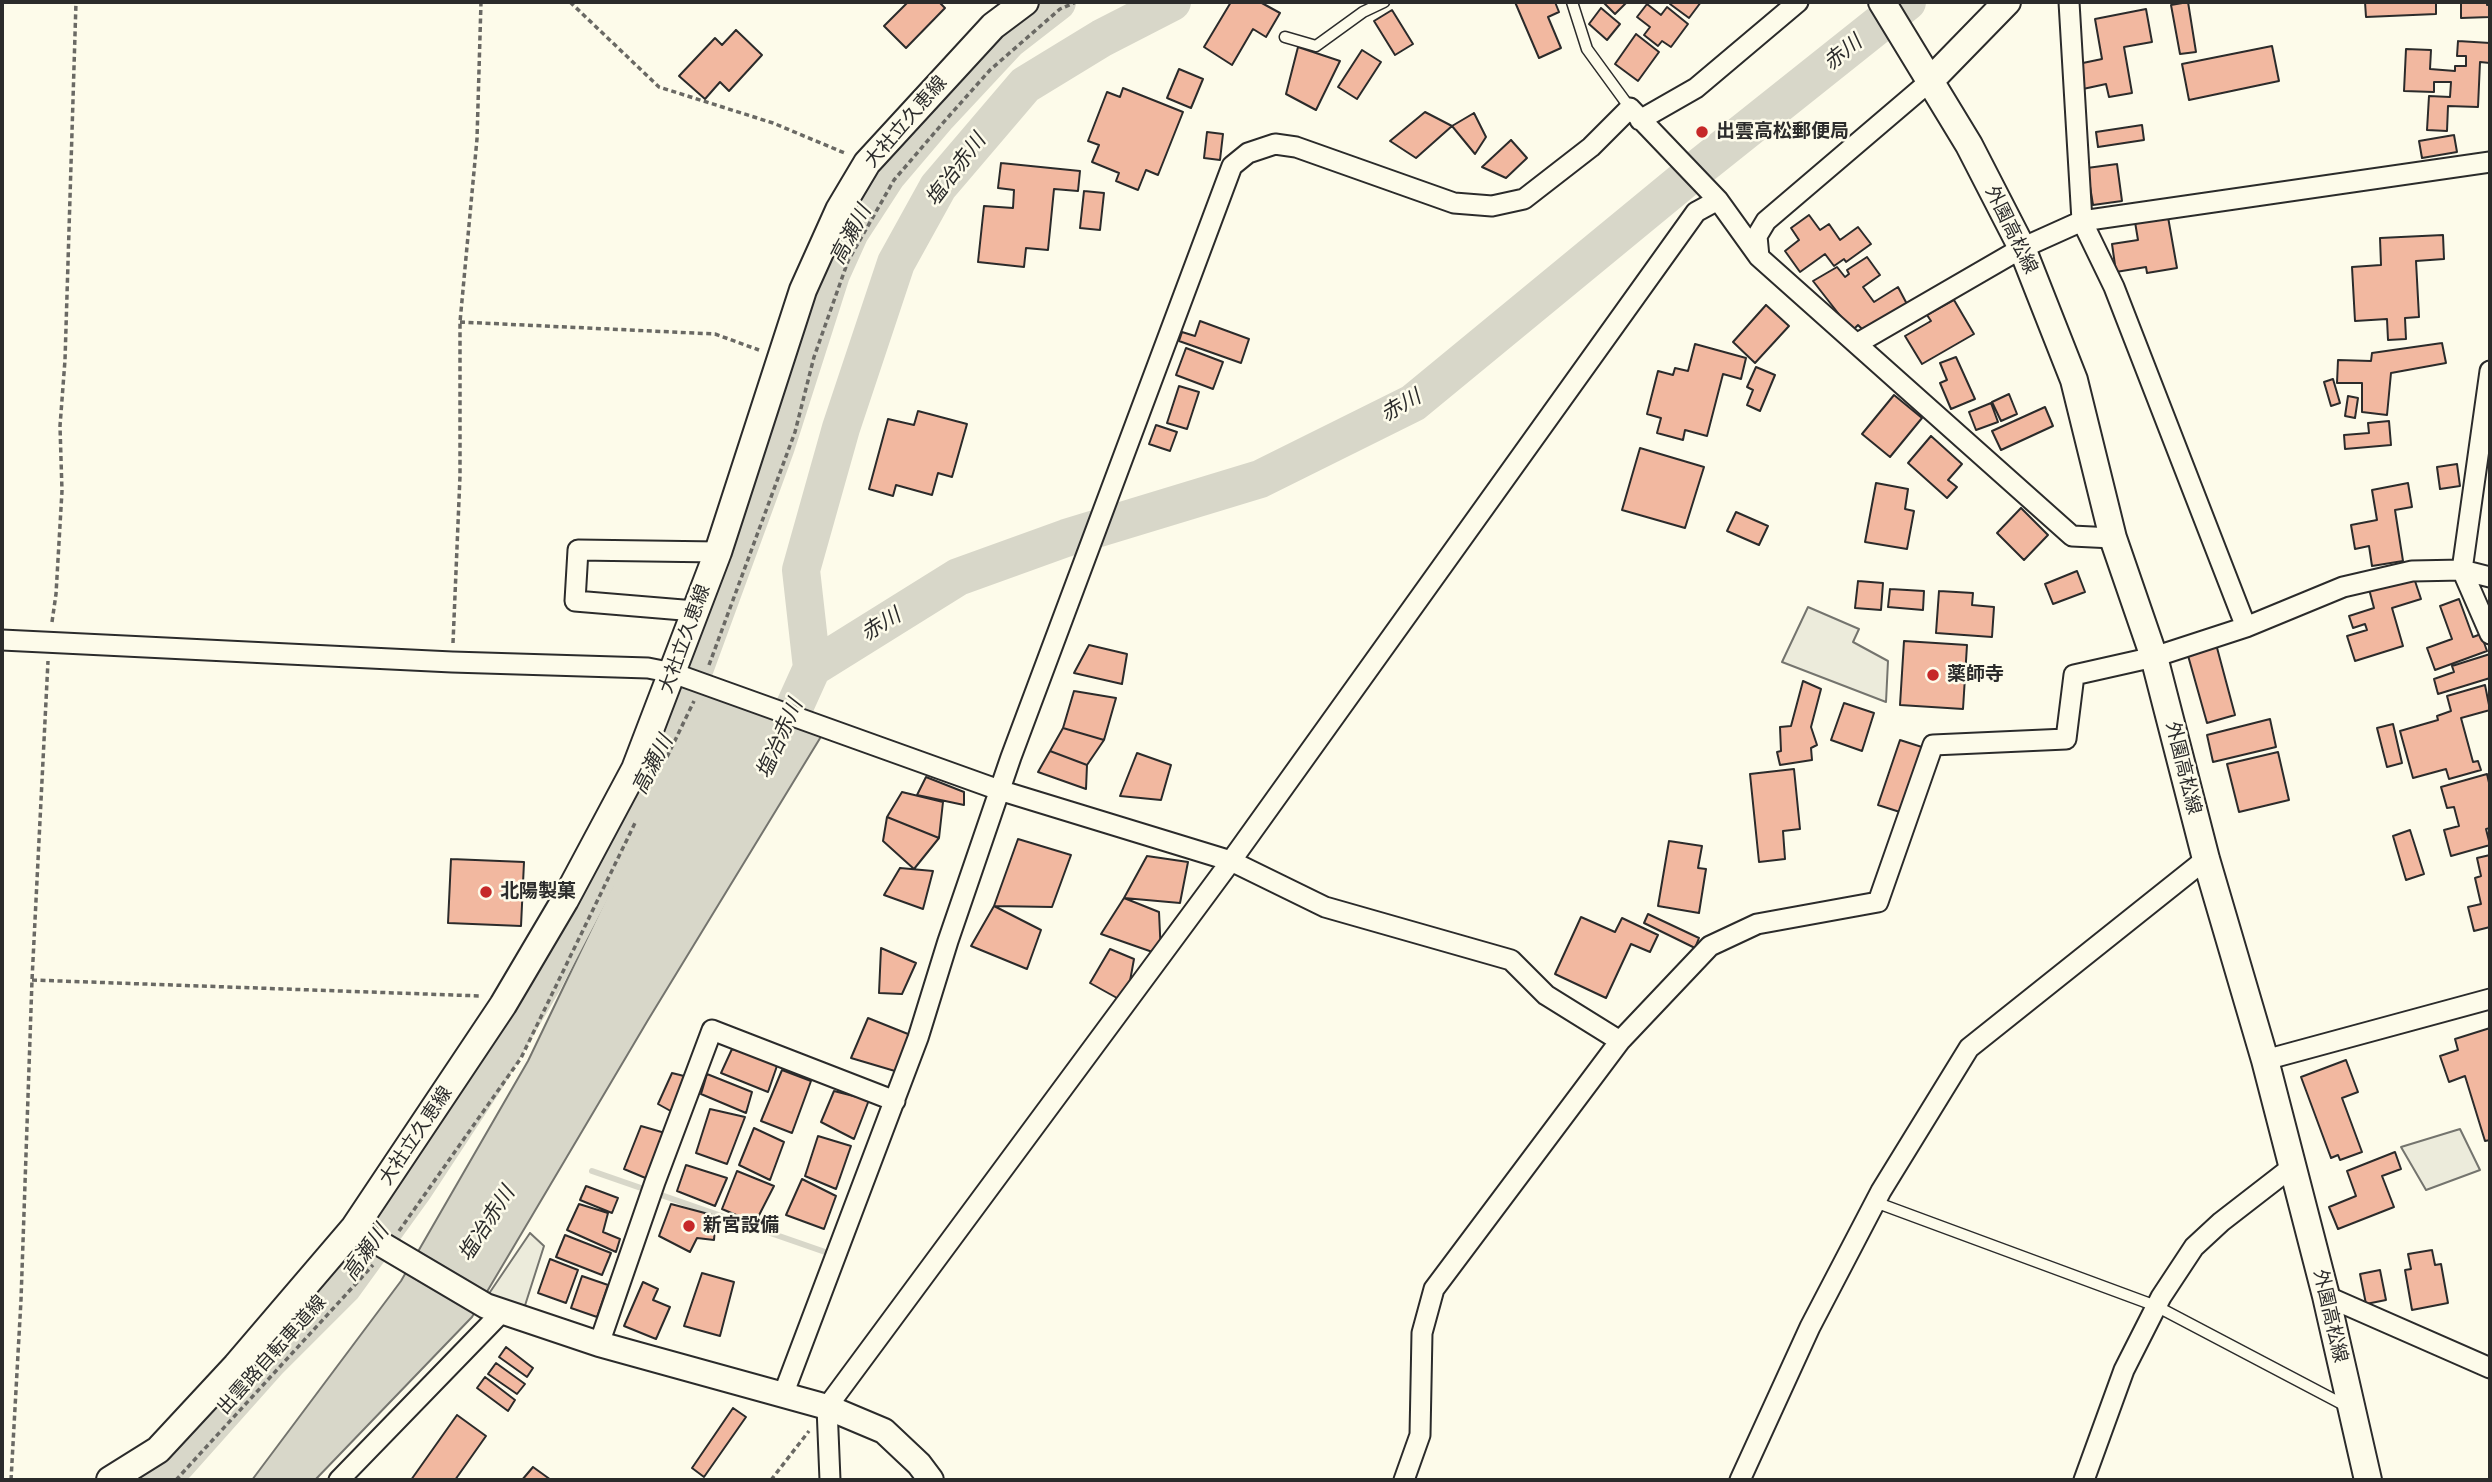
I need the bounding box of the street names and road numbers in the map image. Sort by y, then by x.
street label: 大社立久恵線 [860,72,952,172]
street label: 外園高松線 [1980,182,2042,278]
street label: 大社立久恵線 [655,582,715,696]
street label: 外園高松線 [2160,719,2206,817]
street label: 大社立久恵線 [375,1082,457,1190]
street label: 外園高松線 [2308,1267,2352,1365]
street label: 出雲路自転車道線 [213,1291,331,1419]

